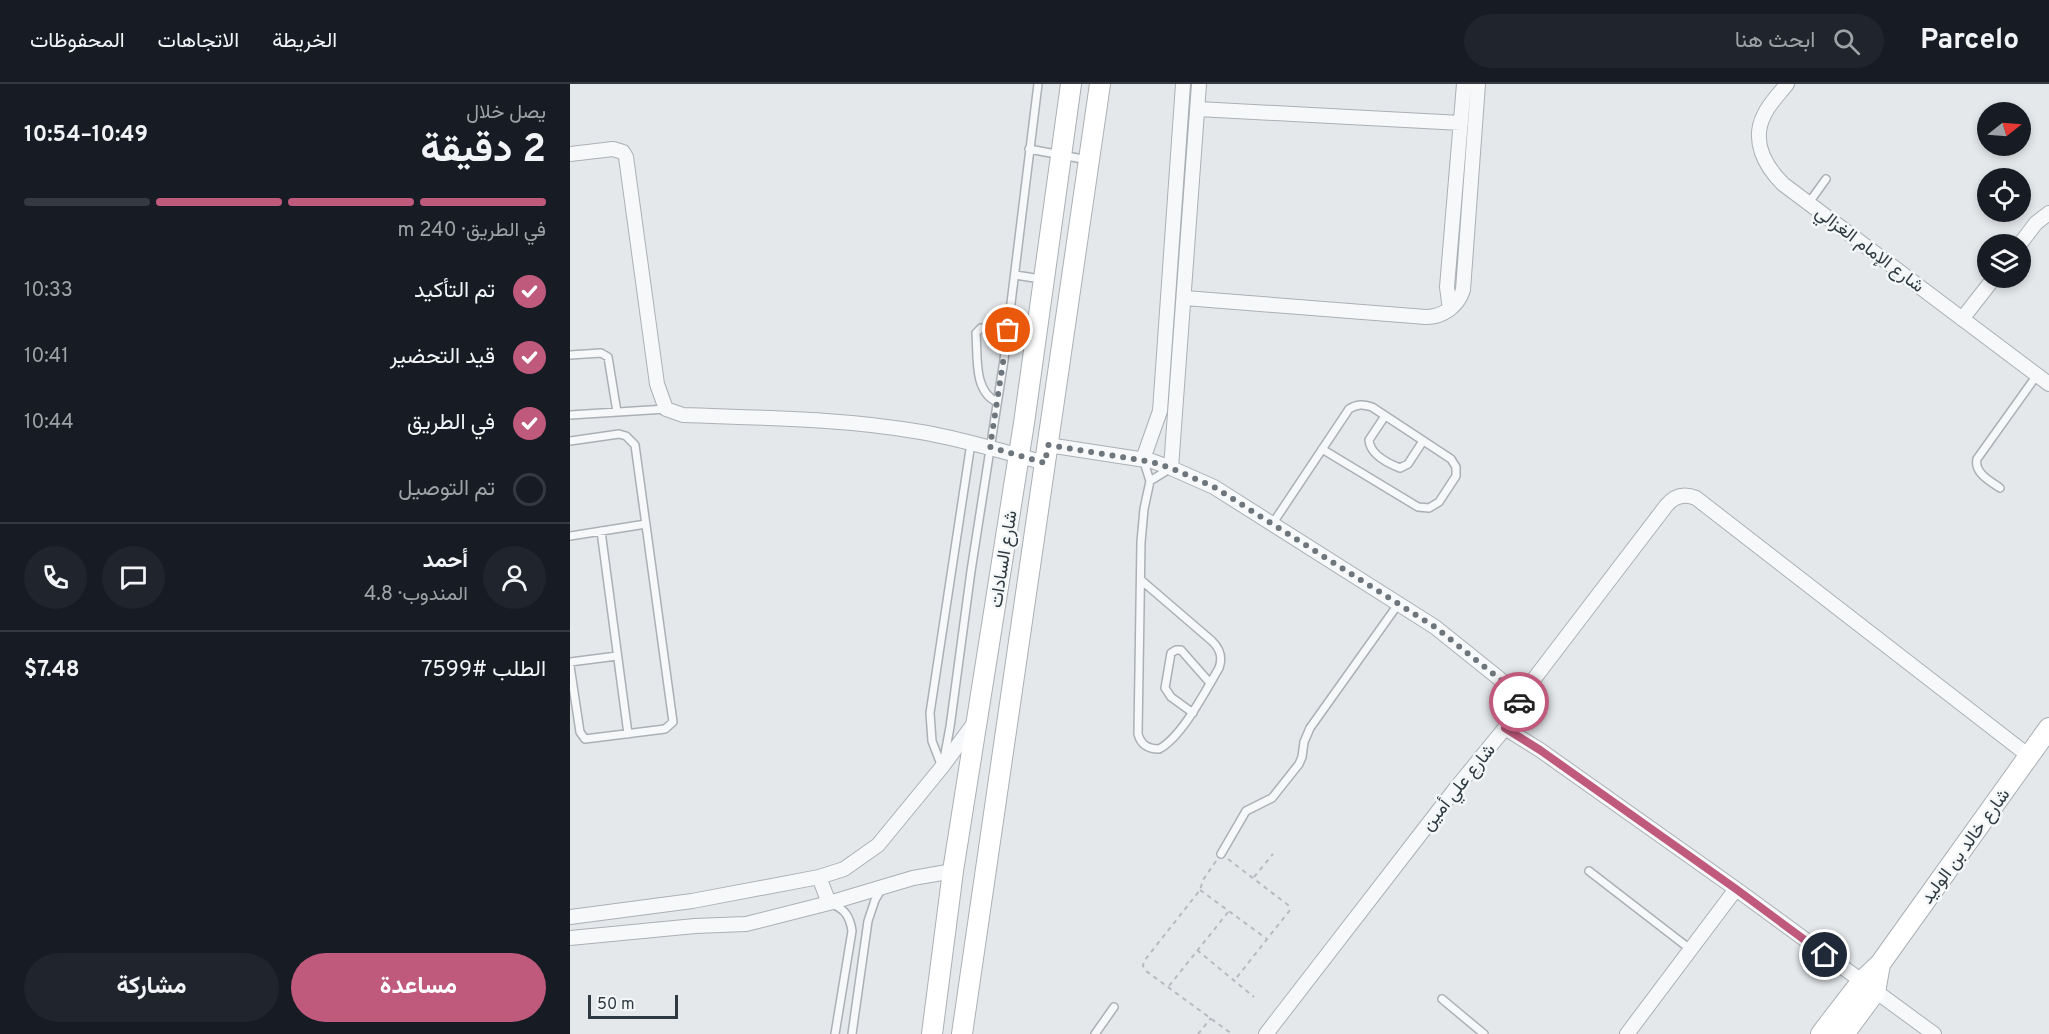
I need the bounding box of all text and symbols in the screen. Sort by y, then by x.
search box [1464,14,1884,68]
text: Parcelo [1920,23,2019,59]
icon: search [1830,25,1863,58]
text: المحفوظات [30,28,125,55]
text: الاتجاهات [158,28,239,55]
text: الخريطة [272,28,337,55]
text: ابحث هنا [1735,28,1815,55]
text: يصل خلال [466,100,546,126]
north arrow [1977,102,2031,156]
map controls [1977,102,2031,288]
text: 10:49–10:54 [24,122,148,149]
text: 2 دقيقة [420,127,546,176]
button: locate [1977,168,2031,222]
street label: شارع الإمام الغزالي [1809,202,1928,300]
text: في الطريق · 240 m [398,218,546,244]
button: layers [1977,234,2031,288]
icon: check [513,275,546,308]
text: 10:33 [24,278,73,304]
text: تم التأكيد [414,278,495,305]
pin [982,304,1033,355]
icon: bag [991,313,1024,346]
icon: check [513,341,546,374]
text: 10:41 [24,344,69,370]
text: قيد التحضير [390,344,495,371]
icon: check [513,407,546,440]
text: 10:44 [24,410,74,436]
text: في الطريق [407,410,495,437]
text: تم التوصيل [398,476,495,503]
street label: شارع السادات [985,509,1024,610]
button: phone [24,546,87,609]
button: chat [102,546,165,609]
button: person [483,546,546,609]
text: أحمد [423,548,468,575]
text: المندوب · 4.8 [364,582,468,608]
text: $7.48 [24,657,80,684]
text: الطلب #7599 [421,657,546,684]
courier [1489,672,1549,732]
icon: car [1503,686,1536,719]
street label: شارع علي أمين [1417,740,1503,837]
street label: شارع خالد بن الوليد [1917,785,2016,909]
pin [1799,929,1850,980]
icon: home [1808,938,1841,971]
button: مشاركة [24,953,279,1022]
button: مساعدة [291,953,546,1022]
scale bar [588,992,678,1020]
text: 50 m [597,995,635,1015]

